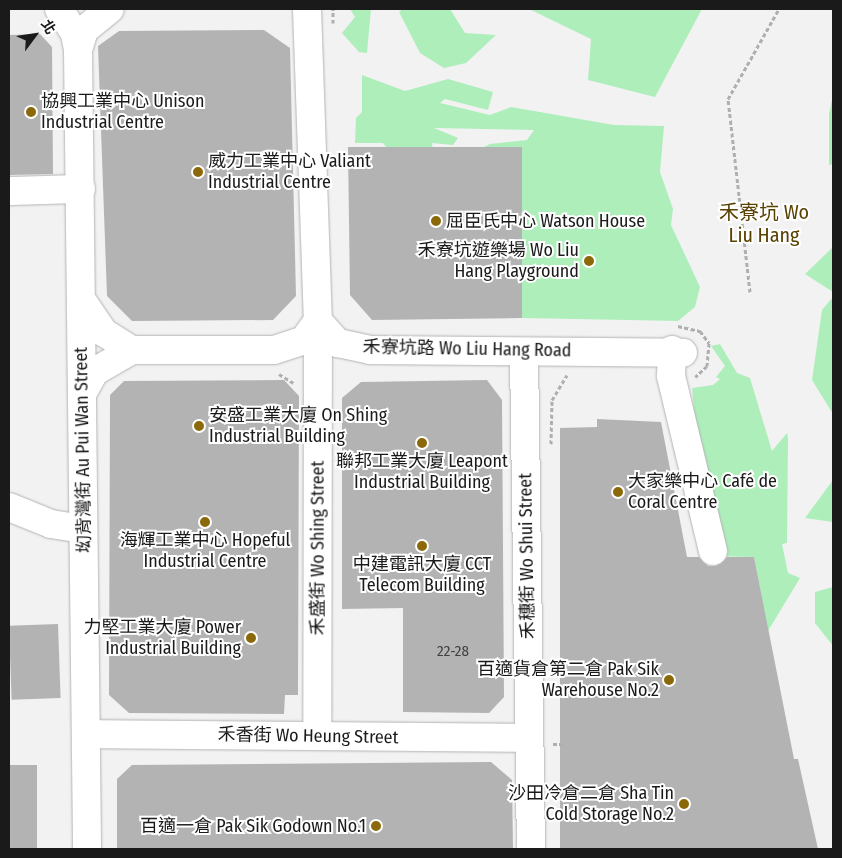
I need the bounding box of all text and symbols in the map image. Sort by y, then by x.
north arrow [10,10,60,60]
text: 北 [37,17,59,37]
place label: 協興工業中心 Unison Industrial Centre [41,91,204,134]
marker: 協興工業中心 Unison Industrial Centre [25,106,37,118]
place label: 威力工業中心 Valiant Industrial Centre [208,151,371,193]
marker: 威力工業中心 Valiant Industrial Centre [192,166,204,178]
district label: 禾寮坑 Wo Liu Hang [719,200,809,247]
place label: 屈臣氏中心 Watson House [446,210,645,232]
marker: 屈臣氏中心 Watson House [430,215,442,227]
place label: 禾寮坑遊樂場 Wo Liu Hang Playground [418,240,579,282]
marker: 禾寮坑遊樂場 Wo Liu Hang Playground [583,255,595,267]
street label: 禾寮坑路 Wo Liu Hang Road [363,336,571,362]
street label: 㘭背灣街 Au Pui Wan Street [70,347,96,553]
place label: 安盛工業大廈 On Shing Industrial Building [209,405,387,448]
marker: 安盛工業大廈 On Shing Industrial Building [193,420,205,432]
marker: 聯邦工業大廈 Leapont Industrial Building [416,437,428,449]
place label: 聯邦工業大廈 Leapont Industrial Building [336,451,508,494]
street label: 禾盛街 Wo Shing Street [307,461,329,635]
place label: 大家樂中心 Café de Coral Centre [628,471,777,514]
street label: 禾穗街 Wo Shui Street [515,473,539,639]
marker: 大家樂中心 Café de Coral Centre [612,486,624,498]
marker: 海輝工業中心 Hopeful Industrial Centre [199,516,211,528]
place label: 海輝工業中心 Hopeful Industrial Centre [120,530,290,572]
marker: 中建電訊大廈 CCT Telecom Building [416,540,428,552]
place label: 中建電訊大廈 CCT Telecom Building [353,554,491,596]
place label: 力堅工業大廈 Power Industrial Building [83,617,241,660]
marker: 力堅工業大廈 Power Industrial Building [245,632,257,644]
house number: 22-28 [437,643,469,661]
place label: 百適貨倉第二倉 Pak Sik Warehouse No.2 [477,659,659,702]
marker: 百適貨倉第二倉 Pak Sik Warehouse No.2 [663,674,675,686]
street label: 禾香街 Wo Heung Street [217,724,399,748]
place label: 沙田冷倉二倉 Sha Tin Cold Storage No.2 [508,783,674,826]
marker: 沙田冷倉二倉 Sha Tin Cold Storage No.2 [678,798,690,810]
place label: 百適一倉 Pak Sik Godown No.1 [140,815,366,837]
marker: 百適一倉 Pak Sik Godown No.1 [370,820,382,832]

